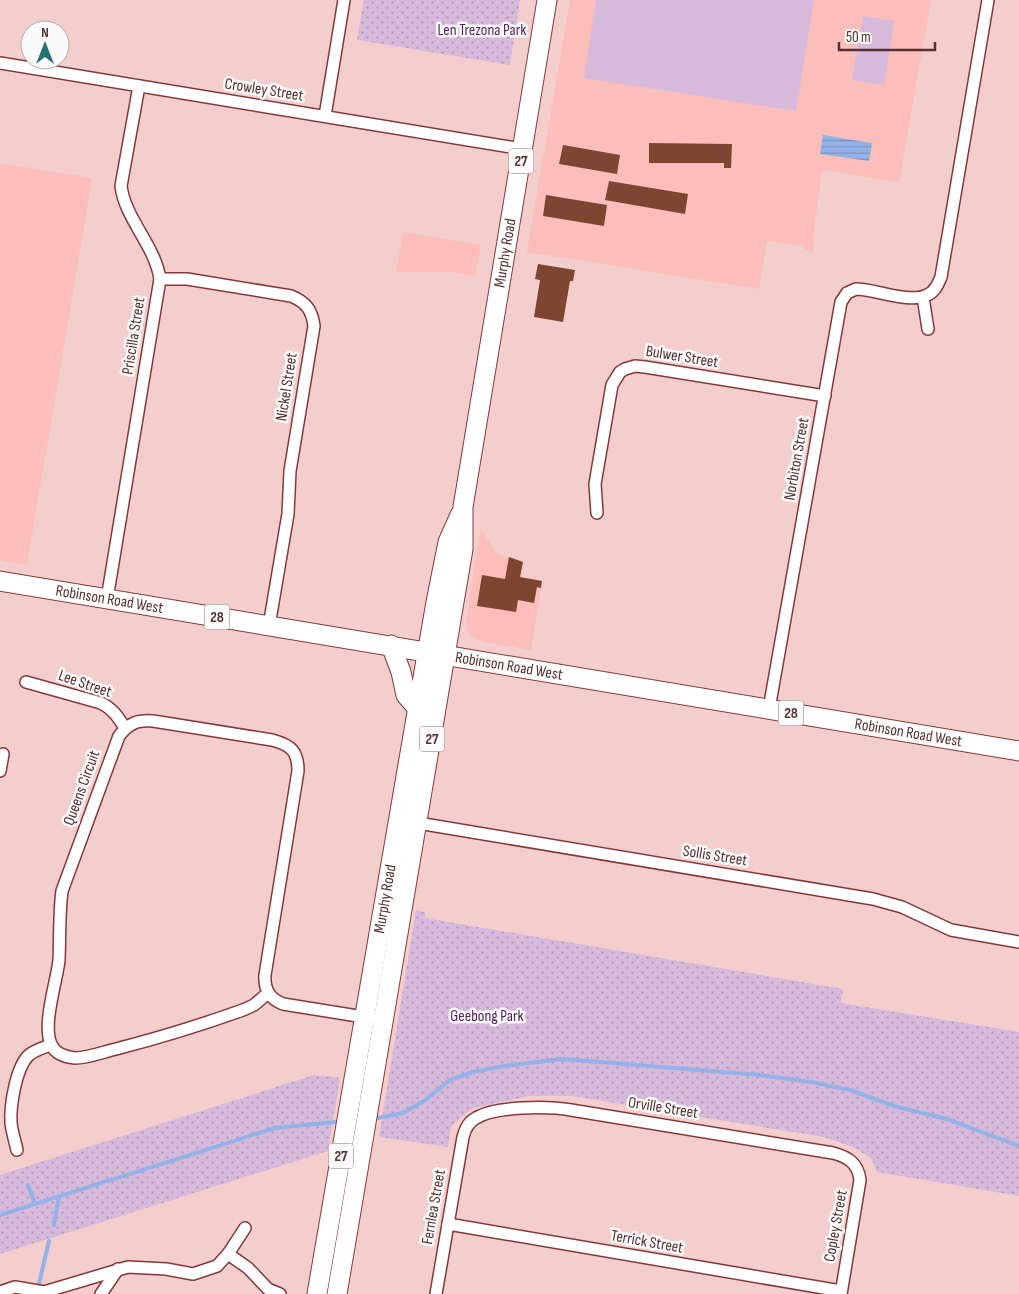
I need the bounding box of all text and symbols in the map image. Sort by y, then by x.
north arrow [20,20,70,70]
scale bar [839,20,935,52]
park label: Len Trezona Park [438,21,526,40]
text: N [41,24,49,41]
text: 50 m [846,28,871,47]
street label: Crowley Street [223,74,305,106]
road number: 27 [508,148,534,174]
street label: Murphy Road [490,217,520,289]
street label: Priscilla Street [119,296,149,376]
street label: Bulwer Street [644,342,720,372]
street label: Nickel Street [272,351,302,423]
street label: Norbiton Street [780,416,814,502]
street label: Robinson Road West [54,581,165,618]
road number: 28 [204,604,230,630]
street label: Robinson Road West [454,648,564,684]
street label: Lee Street [56,666,114,702]
road number: 28 [778,700,804,726]
street label: Robinson Road West [853,714,964,751]
road number: 27 [420,726,444,752]
street label: Queens Circuit [60,748,104,828]
street label: Sollis Street [682,842,749,870]
street label: Murphy Road [370,863,400,935]
park label: Geebong Park [450,1007,524,1026]
street label: Orville Street [627,1093,699,1123]
road number: 27 [328,1144,354,1168]
street label: Fernlea Street [418,1168,450,1246]
street label: Copley Street [820,1188,852,1263]
street label: Terrick Street [609,1226,685,1258]

